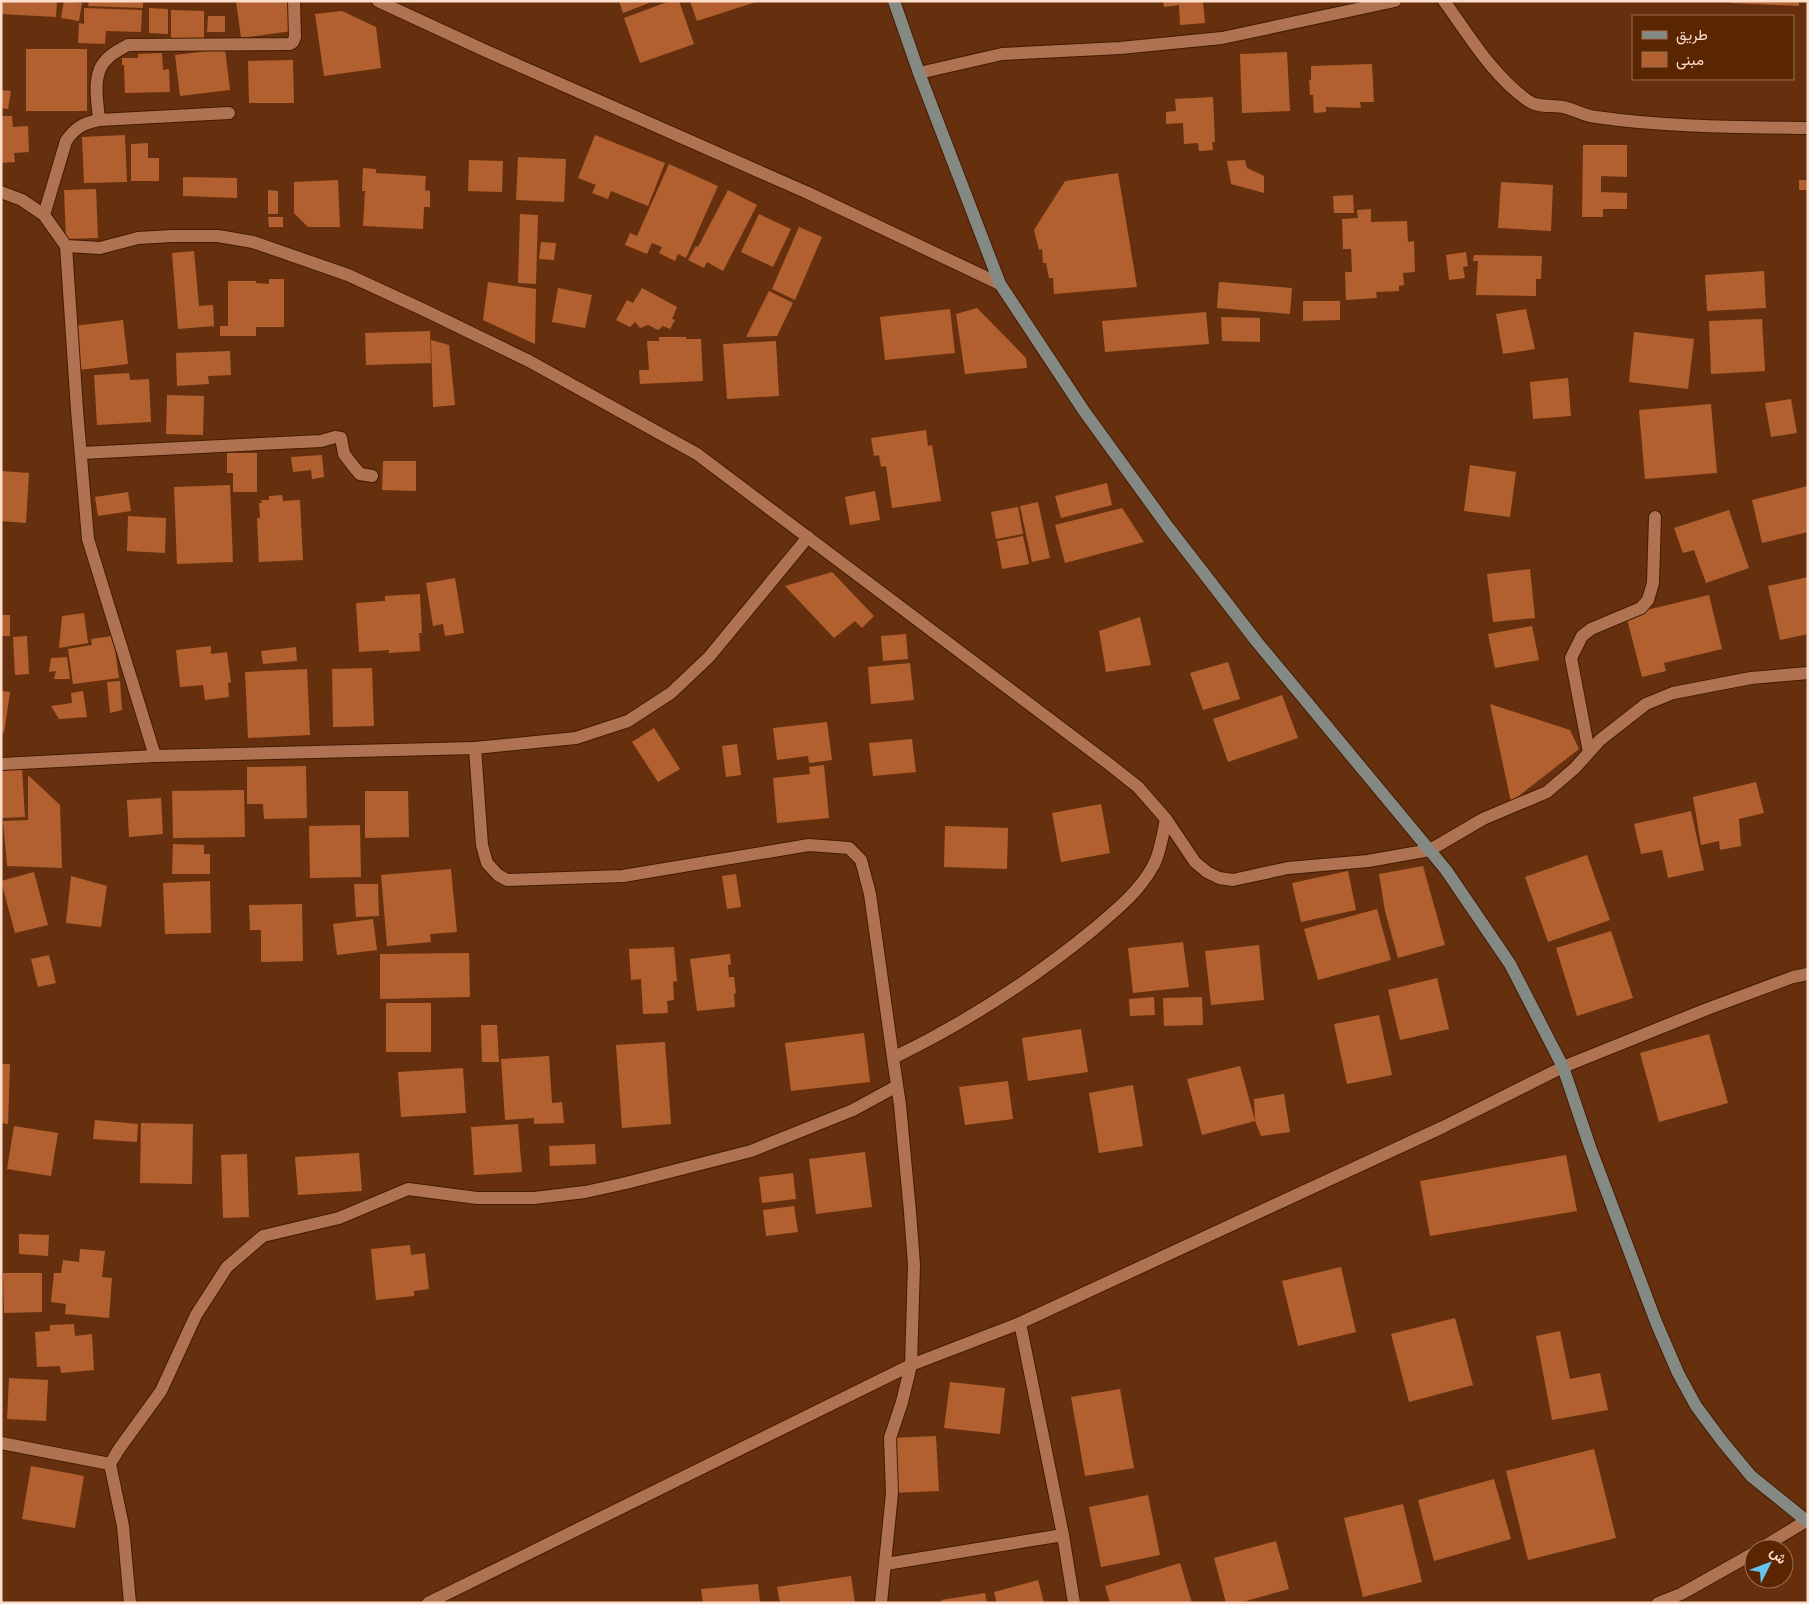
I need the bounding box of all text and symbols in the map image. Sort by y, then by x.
legend [1632,15,1794,80]
text: طريق [1676,26,1708,45]
text: مبنى [1676,51,1704,70]
north arrow [1744,1539,1794,1589]
text: ش [1766,1544,1790,1568]

